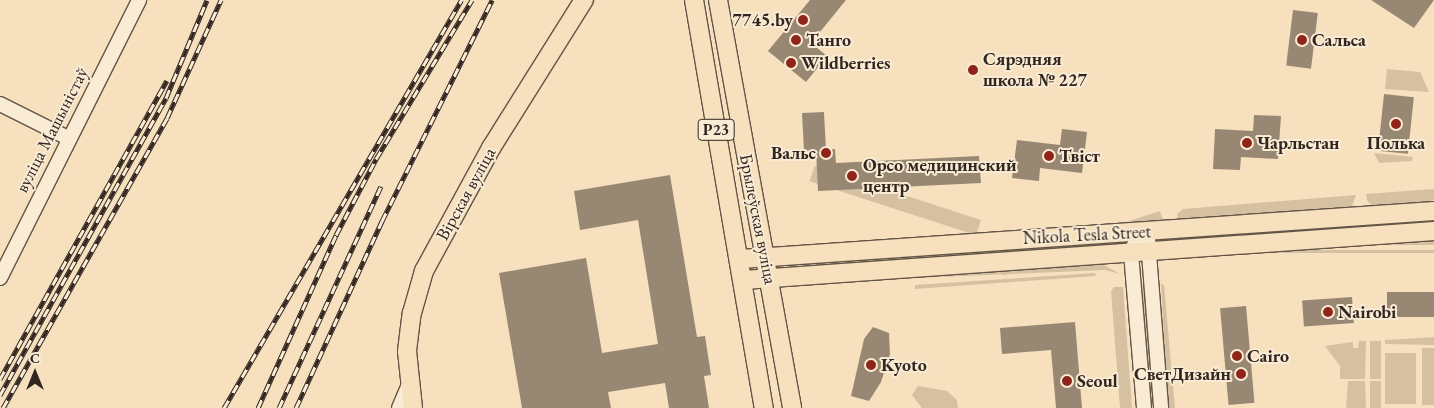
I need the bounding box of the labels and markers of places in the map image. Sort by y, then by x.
place label: 7745.by [732,9,793,31]
marker: 7745.by [797,14,809,26]
place label: Танго [806,29,851,51]
place label: Сальса [1312,29,1366,51]
marker: Танго [790,34,802,46]
marker: Сальса [1296,34,1308,46]
place label: Сярэдняя школа № 227 [983,49,1087,92]
place label: Wildberries [801,52,890,74]
marker: Wildberries [785,57,797,69]
marker: Сярэдняя школа № 227 [967,64,979,76]
marker: Полька [1390,118,1402,130]
place label: Чарльстан [1257,132,1340,154]
place label: Полька [1367,132,1425,154]
marker: Чарльстан [1241,137,1253,149]
place label: Вальс [771,142,816,164]
place label: Твіст [1059,145,1100,167]
marker: Вальс [820,147,832,159]
marker: Твіст [1043,150,1055,162]
place label: Орсо медицинский центр [863,155,1016,198]
marker: Орсо медицинский центр [845,169,859,183]
place label: Nairobi [1338,301,1396,323]
marker: Nairobi [1322,306,1334,318]
place label: Cairo [1247,345,1289,367]
marker: Cairo [1231,350,1243,362]
place label: Kyoto [881,354,927,376]
marker: Kyoto [865,359,877,371]
place label: СветДизайн [1134,363,1231,385]
marker: СветДизайн [1235,368,1247,380]
place label: Seoul [1077,370,1118,392]
marker: Seoul [1061,375,1073,387]

